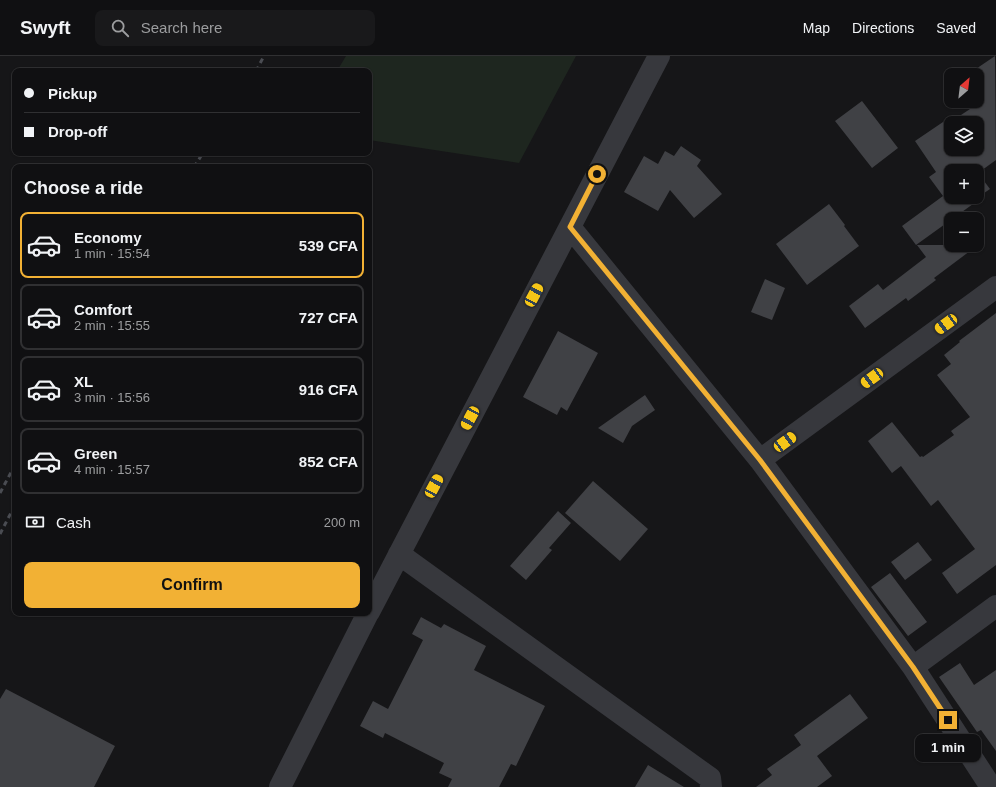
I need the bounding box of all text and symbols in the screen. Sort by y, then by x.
search box [95,10,375,46]
text: Swyft [20,17,71,38]
icon: search [109,17,131,39]
text: Search here [141,19,222,36]
text: Map [803,20,830,36]
text: Directions [852,20,914,36]
text: Saved [936,20,976,36]
north arrow [944,68,984,108]
map controls [944,68,984,252]
text: Pickup [48,85,97,102]
button: layers [944,116,984,156]
text: Drop-off [48,123,107,140]
button: + [944,164,984,204]
route start [588,165,606,183]
text: Choose a ride [24,178,143,198]
button: − [944,212,984,252]
icon: car [26,227,62,263]
text: Economy [74,229,142,246]
text: 539 CFA [299,237,358,254]
text: 1 min · 15:54 [74,246,150,261]
car [523,282,545,308]
icon: car [26,299,62,335]
text: Comfort [74,301,132,318]
text: 727 CFA [299,309,358,326]
car [933,312,959,336]
text: 2 min · 15:55 [74,318,150,333]
car [859,366,885,390]
icon: car [26,371,62,407]
text: XL [74,373,93,390]
text: 916 CFA [299,381,358,398]
text: 3 min · 15:56 [74,390,150,405]
car [459,405,481,431]
car [772,430,798,454]
icon: car [26,443,62,479]
text: Green [74,445,117,462]
text: 852 CFA [299,453,358,470]
text: 4 min · 15:57 [74,462,150,477]
car [423,473,445,499]
icon: cash [24,511,46,533]
text: Cash [56,514,91,531]
text: 200 m [324,515,360,530]
button: Confirm [24,562,360,608]
route end [939,711,957,729]
callout: 1 min [915,734,981,762]
text: 1 min [931,740,965,755]

